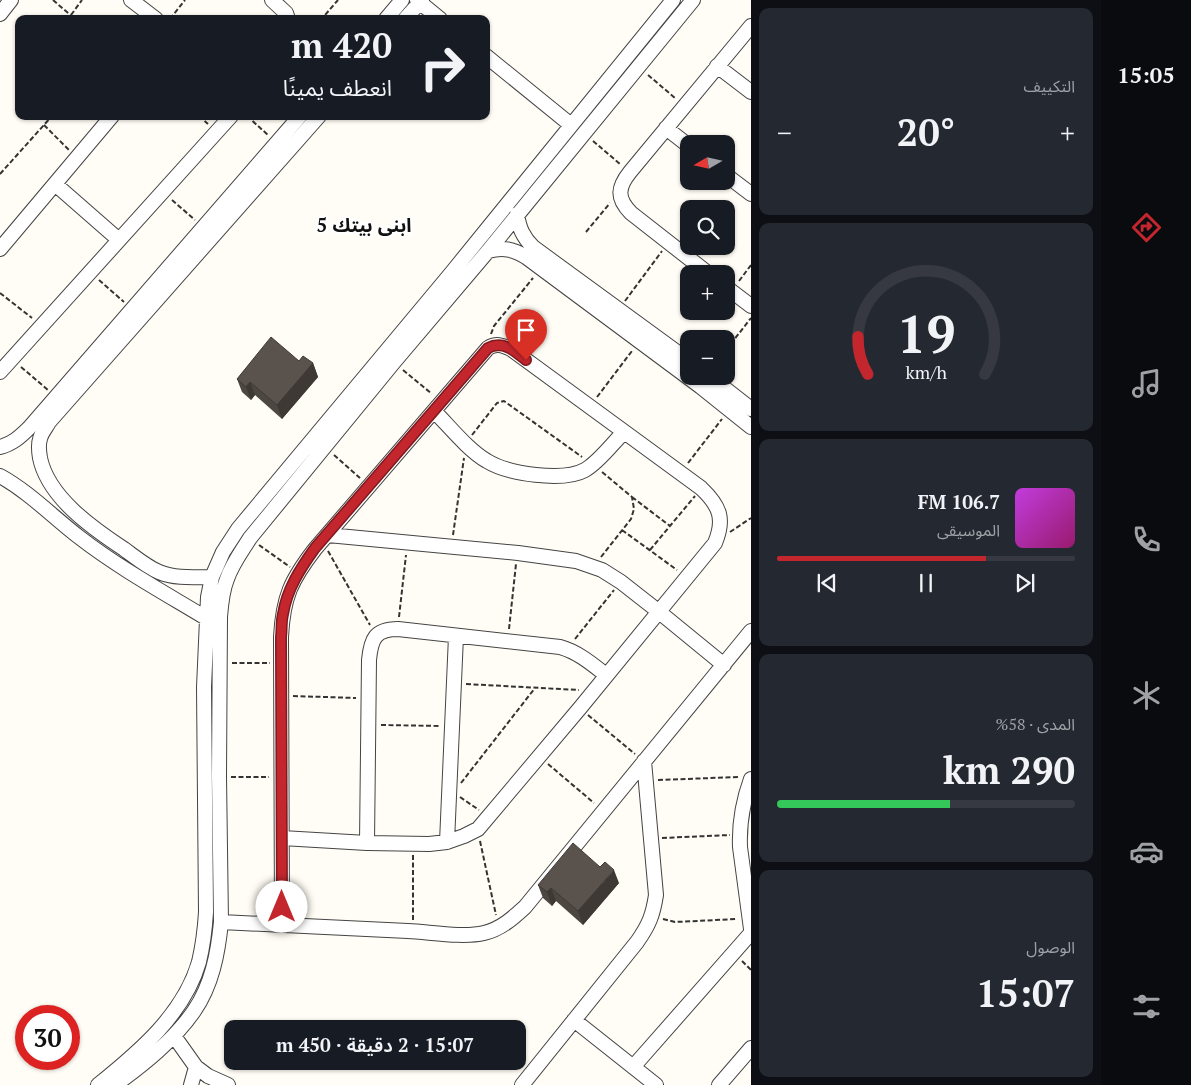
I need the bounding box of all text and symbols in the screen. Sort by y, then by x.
text: 420 m [291,22,392,68]
icon: right [410,35,475,100]
text: 15:05 [1117,60,1175,89]
text: انعطف يمينًا [283,73,392,102]
text: التكييف [1023,75,1075,97]
text: 20° [897,107,955,157]
text: − [777,114,792,151]
text: + [1060,114,1075,151]
north arrow [680,135,735,190]
map controls [680,135,735,385]
button: search [680,200,735,255]
icon: directions [1129,210,1164,245]
district label: ابنى بيتك 5 [317,212,411,237]
button: + [680,265,735,320]
text: 19 [897,299,955,368]
pin [505,309,547,360]
icon: arrive [512,316,540,344]
button: − [680,330,735,385]
text: km/h [905,360,947,384]
icon: music [1129,366,1164,401]
text: 106.7 FM [918,489,1000,514]
text: الموسيقى [937,519,1000,541]
icon: phone [1129,522,1164,557]
icon: previous [813,569,841,597]
icon: pause [912,569,940,597]
icon: next [1011,569,1039,597]
icon: climate [1129,678,1164,713]
text: المدى · 58% [996,713,1075,735]
text: 290 km [943,745,1075,795]
icon: car [1129,834,1164,869]
position arrow [255,880,307,932]
text: الوصول [1026,936,1075,958]
text: 15:07 [976,968,1075,1018]
icon: filters [1129,989,1164,1024]
speed limit sign: 30 [15,1005,80,1070]
text: 15:07 · 2 دقيقة · 450 m [276,1032,474,1057]

